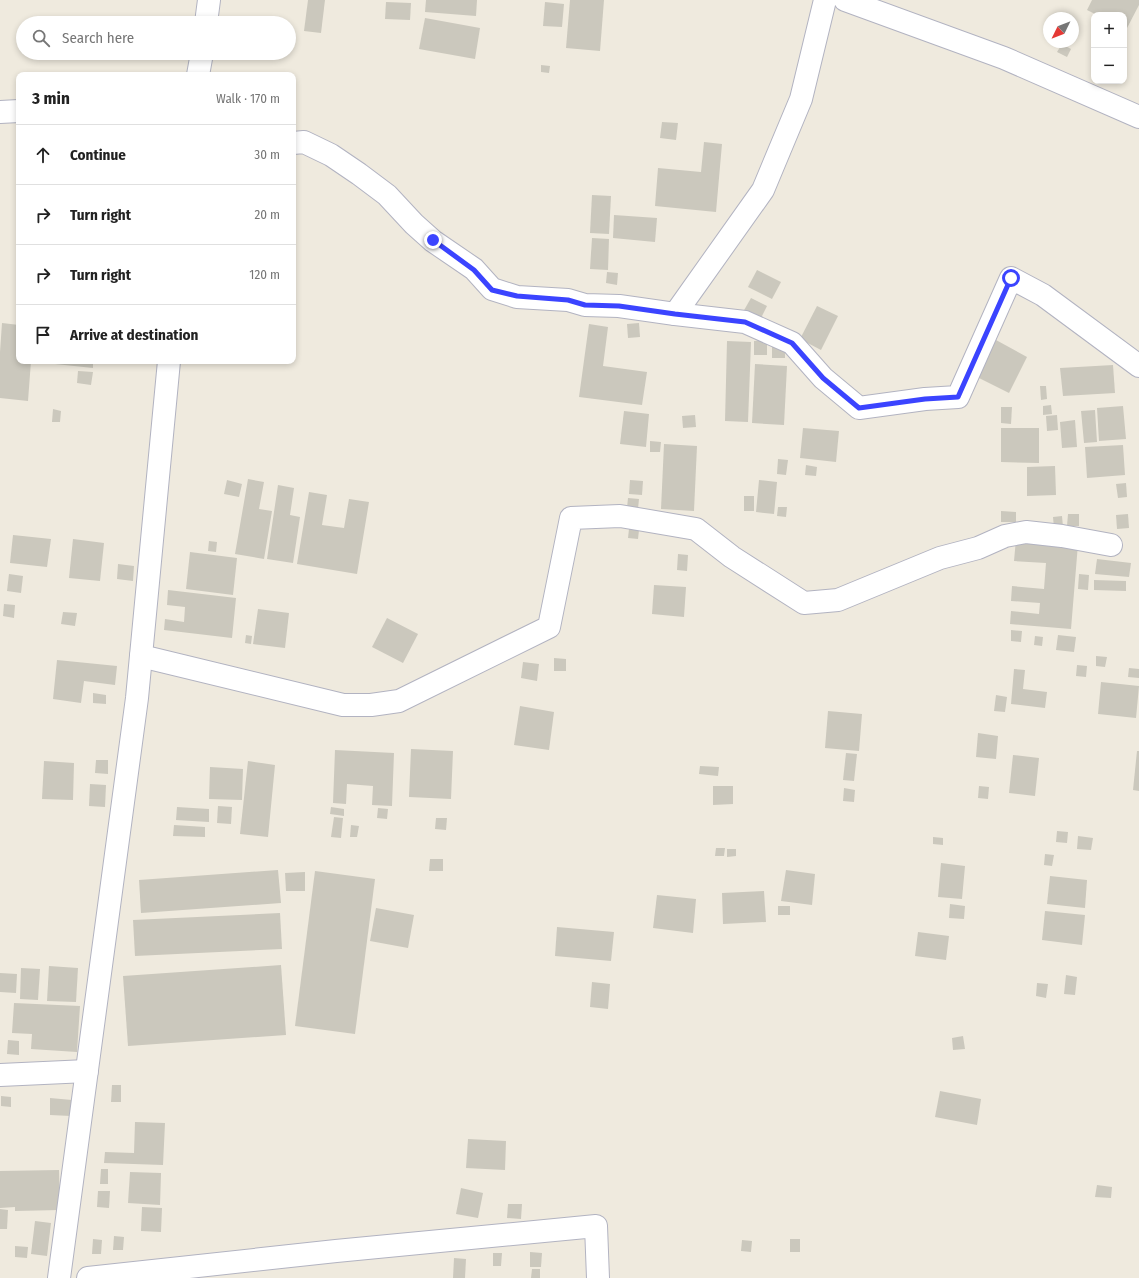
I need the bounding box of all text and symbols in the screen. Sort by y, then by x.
north arrow [1043,12,1079,48]
map controls [1091,12,1127,84]
button: + [1091,12,1127,48]
search box [16,16,296,60]
icon: search [30,27,52,49]
text: Search here [62,29,134,47]
button: − [1091,48,1127,84]
text: 3 min [32,88,70,109]
text: Walk · 170 m [216,91,280,106]
icon: ahead [32,144,54,166]
text: Continue [70,146,126,164]
text: 30 m [254,147,280,162]
icon: right [32,204,54,226]
text: Turn right [70,206,131,224]
text: 20 m [254,207,280,222]
route end [424,231,442,249]
icon: right [32,264,54,286]
text: Turn right [70,266,131,284]
text: 120 m [249,267,280,282]
route start [1002,269,1020,287]
icon: arrive [32,324,54,346]
text: Arrive at destination [70,326,198,344]

